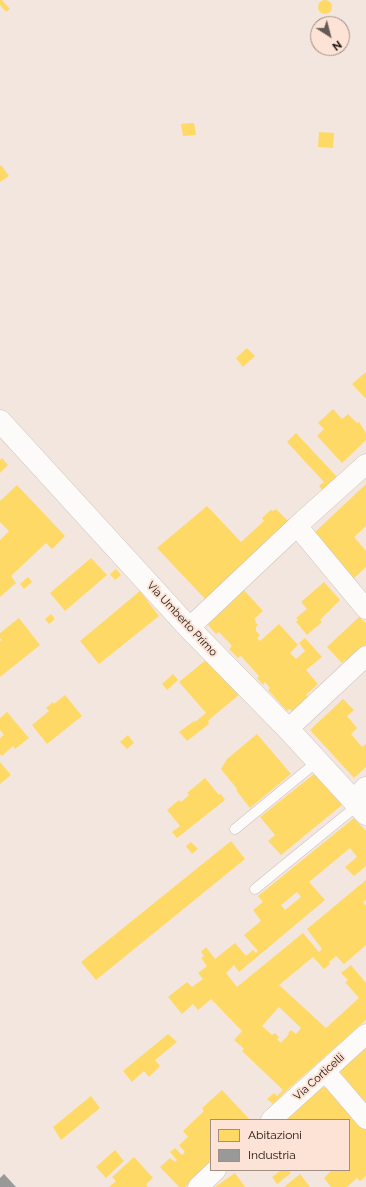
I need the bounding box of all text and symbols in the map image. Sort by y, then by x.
north arrow [310,16,350,56]
text: N [330,38,344,53]
street label: Via Umberto Primo [144,579,220,659]
street label: Via Corticelli [291,1051,347,1103]
legend [210,1119,350,1171]
text: Abitazioni [248,1128,302,1142]
text: Industria [248,1148,296,1162]

